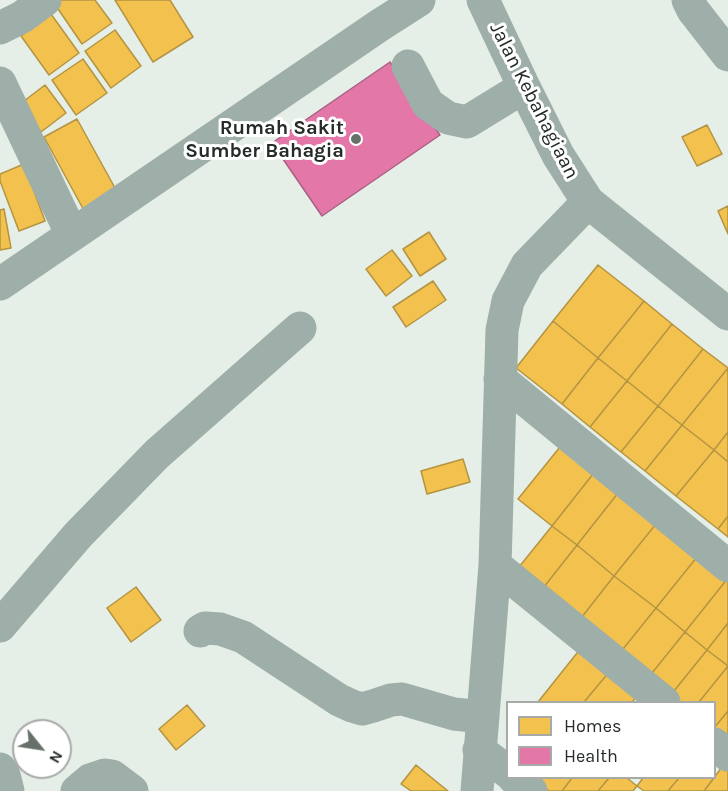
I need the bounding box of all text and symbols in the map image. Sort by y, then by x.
street label: Jalan Kebahagiaan [484,19,584,183]
place label: Rumah Sakit Sumber Bahagia [185,116,344,163]
marker: Rumah Sakit Sumber Bahagia [349,132,363,146]
legend [506,701,716,779]
text: Homes [564,715,621,737]
north arrow [12,719,72,779]
text: Health [564,745,618,767]
text: N [45,748,67,767]

